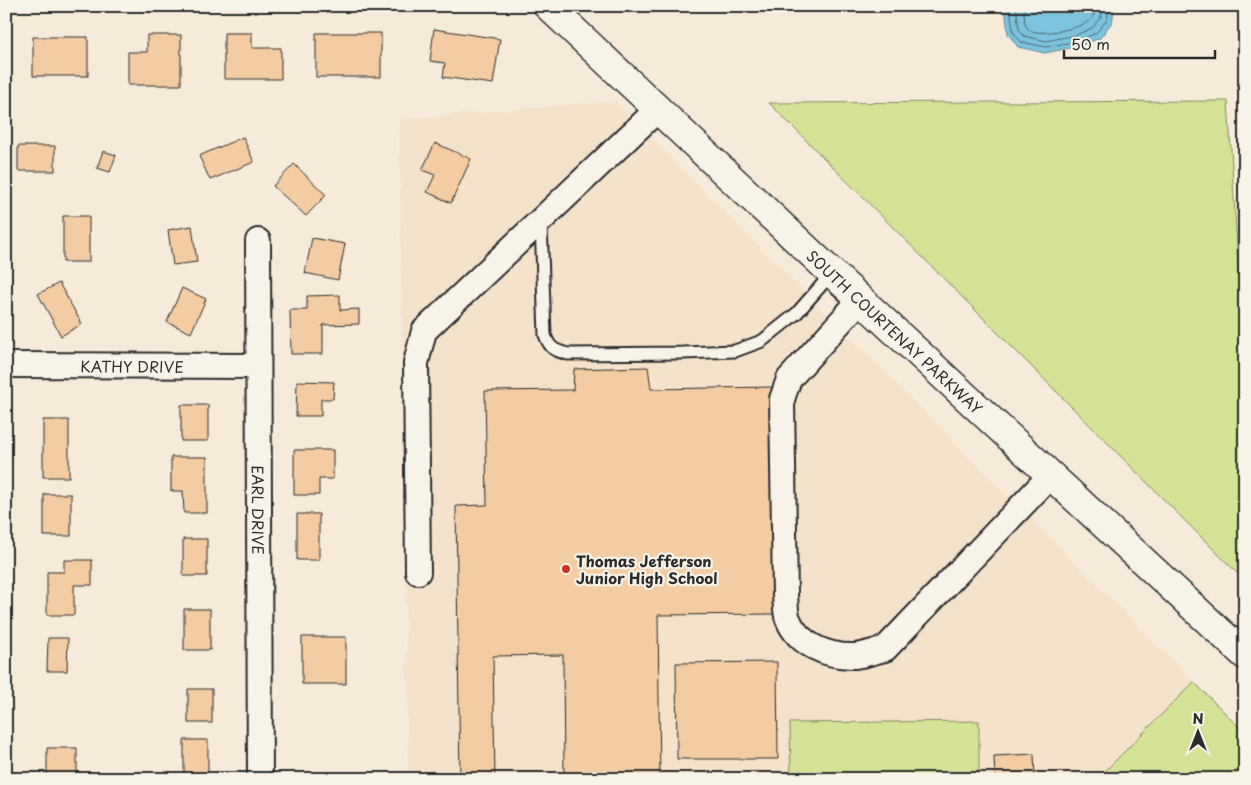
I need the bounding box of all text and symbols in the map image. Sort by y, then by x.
scale bar [1064,28,1215,60]
text: 50 m [1071,32,1110,55]
street label: SOUTH COURTENAY PARKWAY [802,244,989,419]
street label: KATHY DRIVE [80,354,184,377]
street label: EARL DRIVE [247,465,271,555]
place label: Thomas Jefferson Junior High School [576,549,717,589]
marker: Thomas Jefferson Junior High School [560,563,572,575]
north arrow [1174,708,1224,758]
text: N [1192,708,1204,729]

